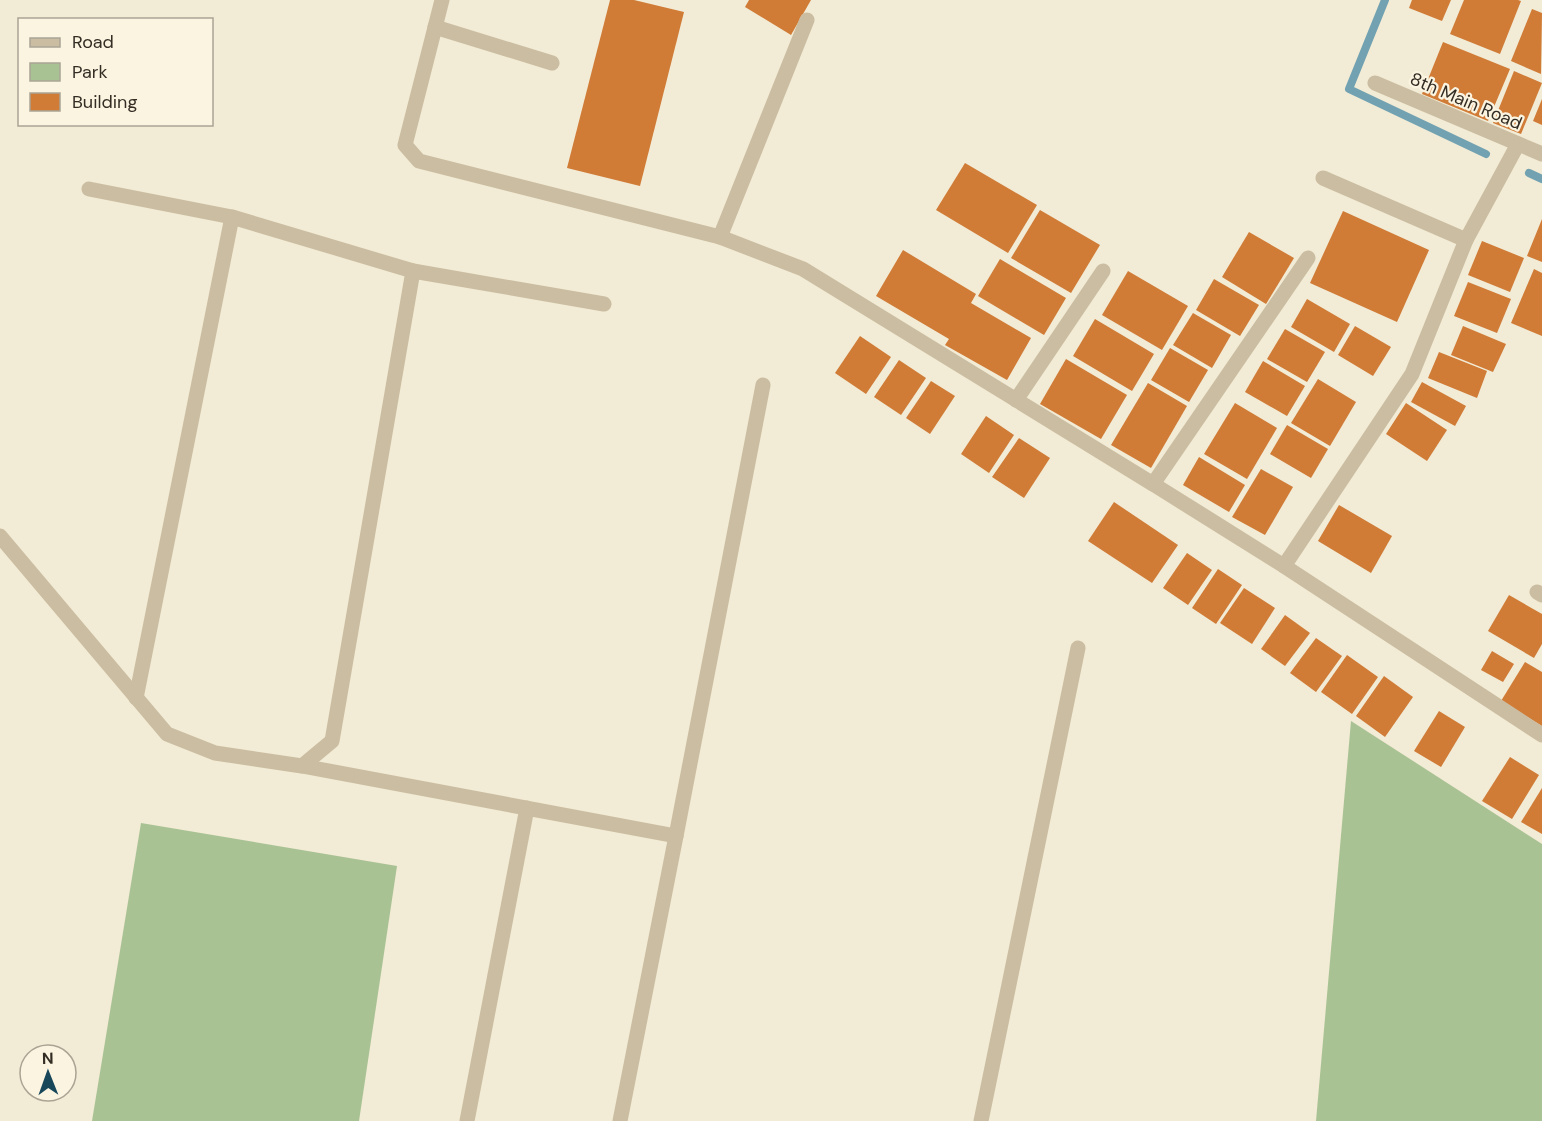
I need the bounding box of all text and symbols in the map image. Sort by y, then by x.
legend [18,18,213,126]
text: Road [72,30,114,54]
text: Park [72,60,108,84]
street label: 8th Main Road [1406,67,1526,135]
text: Building [72,90,137,114]
north arrow [18,1043,78,1103]
text: N [42,1048,54,1069]

